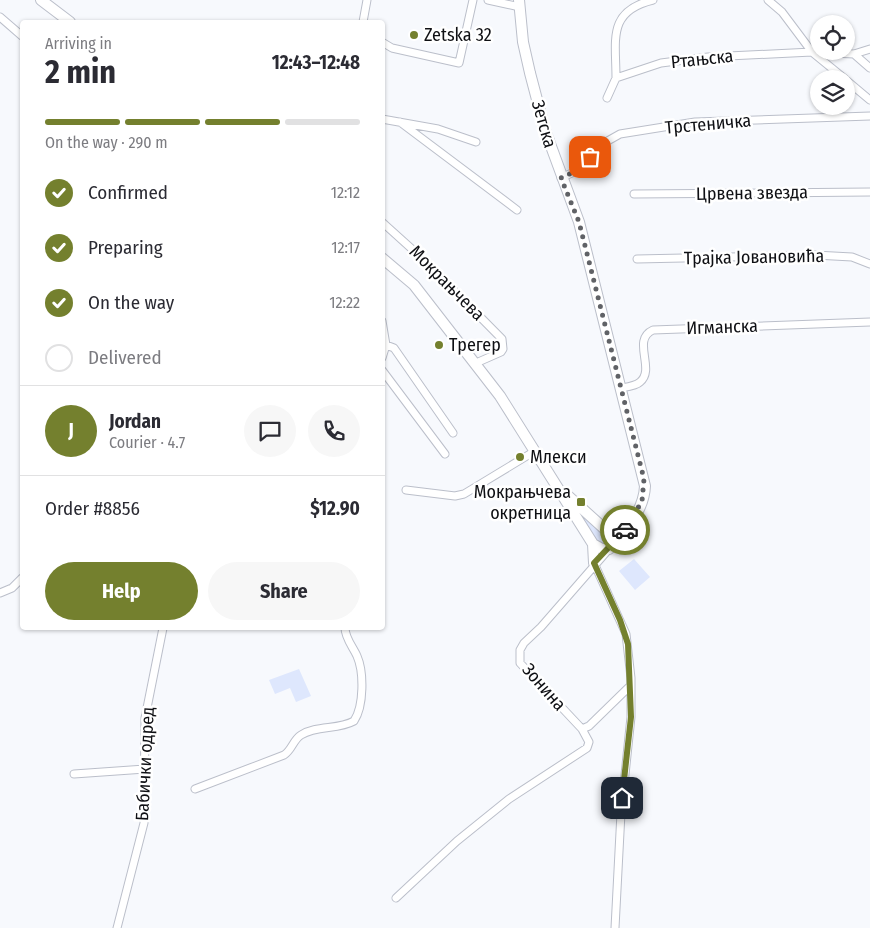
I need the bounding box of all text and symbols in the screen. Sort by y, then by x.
map controls [810,15,855,115]
button: locate [810,15,855,60]
place label: Zetska 32 [424,24,492,46]
marker: Zetska 32 [408,29,420,41]
text: Arriving in [45,34,112,53]
street label: Ртањска [670,45,734,73]
text: 12:43–12:48 [272,51,360,74]
text: 2 min [45,53,116,91]
button: layers [810,70,855,115]
street label: Зетска [527,98,561,151]
street label: Трстеничка [664,109,752,139]
text: On the way · 290 m [45,133,168,152]
pin [569,136,611,178]
icon: bag [576,143,604,171]
icon: check [45,179,73,207]
text: Confirmed [88,181,168,204]
street label: Црвена звезда [696,181,808,205]
text: 12:12 [331,183,360,202]
icon: check [45,234,73,262]
text: Preparing [88,236,163,259]
text: 12:17 [331,238,360,257]
street label: Мокрањчева [405,241,489,325]
street label: Трајка Јовановића [684,245,825,269]
icon: check [45,289,73,317]
text: On the way [88,291,174,314]
text: 12:22 [329,293,360,312]
street label: Игманска [686,315,758,339]
place label: Трегер [449,334,501,356]
marker: Трегер [433,339,445,351]
text: Delivered [88,346,162,369]
button: chat [244,405,296,457]
button: phone [308,405,360,457]
text: Jordan [109,410,161,433]
text: J [68,419,74,442]
text: Courier · 4.7 [109,433,185,452]
place label: Млекси [530,446,587,468]
marker: Млекси [514,451,526,463]
place label: Мокрањчева окретница [474,481,571,524]
marker: Мокрањчева окретница [575,496,587,508]
text: Order #8856 [45,497,140,520]
text: $12.90 [310,497,360,520]
courier [600,505,650,555]
icon: car [611,516,639,544]
button: Help [45,562,198,620]
button: Share [208,562,360,620]
street label: Зонина [517,659,571,715]
street label: Бабички одред [131,706,159,822]
pin [601,777,643,819]
icon: home [608,784,636,812]

